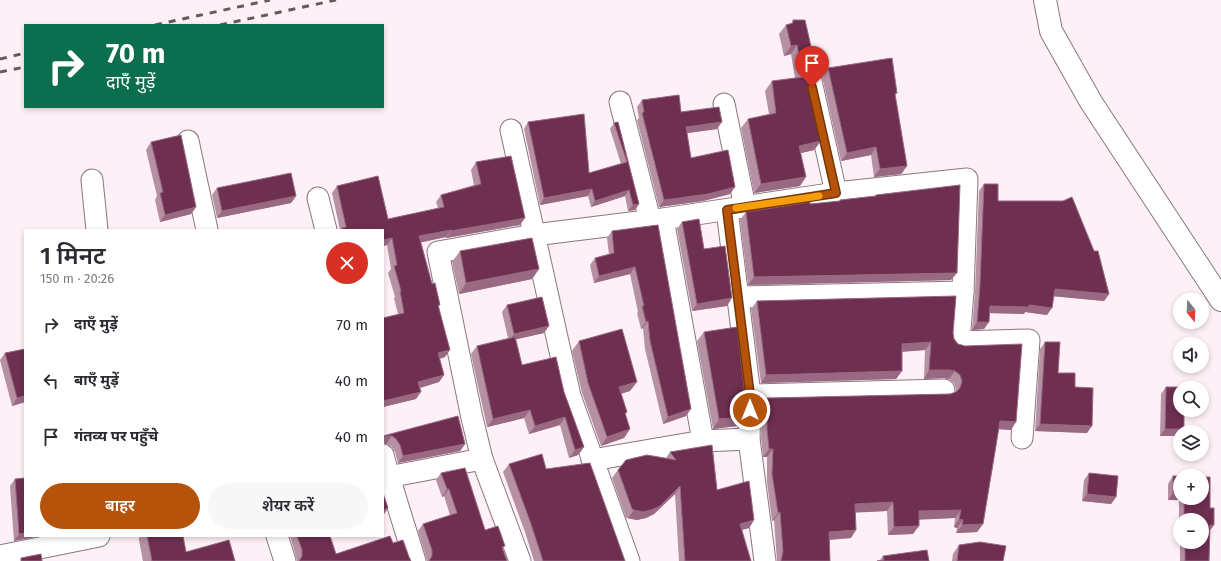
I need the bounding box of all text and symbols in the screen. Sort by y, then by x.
text: 70 m [106,37,165,70]
icon: right [40,40,92,92]
pin [795,46,829,87]
icon: arrive [801,52,823,74]
text: दाएँ मुड़ें [106,71,155,93]
text: 1 मिनट [40,242,106,270]
button: close [326,242,368,284]
text: 150 m · 20:26 [40,271,114,286]
north arrow [1173,293,1209,329]
map controls [1173,293,1209,549]
icon: right [40,314,62,336]
text: दाएँ मुड़ें [74,315,118,333]
text: 70 m [336,316,368,334]
button: sound [1173,337,1209,373]
icon: left [40,370,62,392]
text: बाएँ मुड़ें [74,371,119,389]
text: 40 m [335,372,368,390]
button: search [1173,381,1209,417]
position arrow [729,389,771,431]
button: layers [1173,425,1209,461]
icon: arrive [40,426,62,448]
text: गंतव्य पर पहुँचे [74,427,158,445]
text: 40 m [335,428,368,446]
button: + [1173,469,1209,505]
button: बाहर [40,483,200,529]
button: शेयर करें [208,483,368,529]
button: − [1173,513,1209,549]

